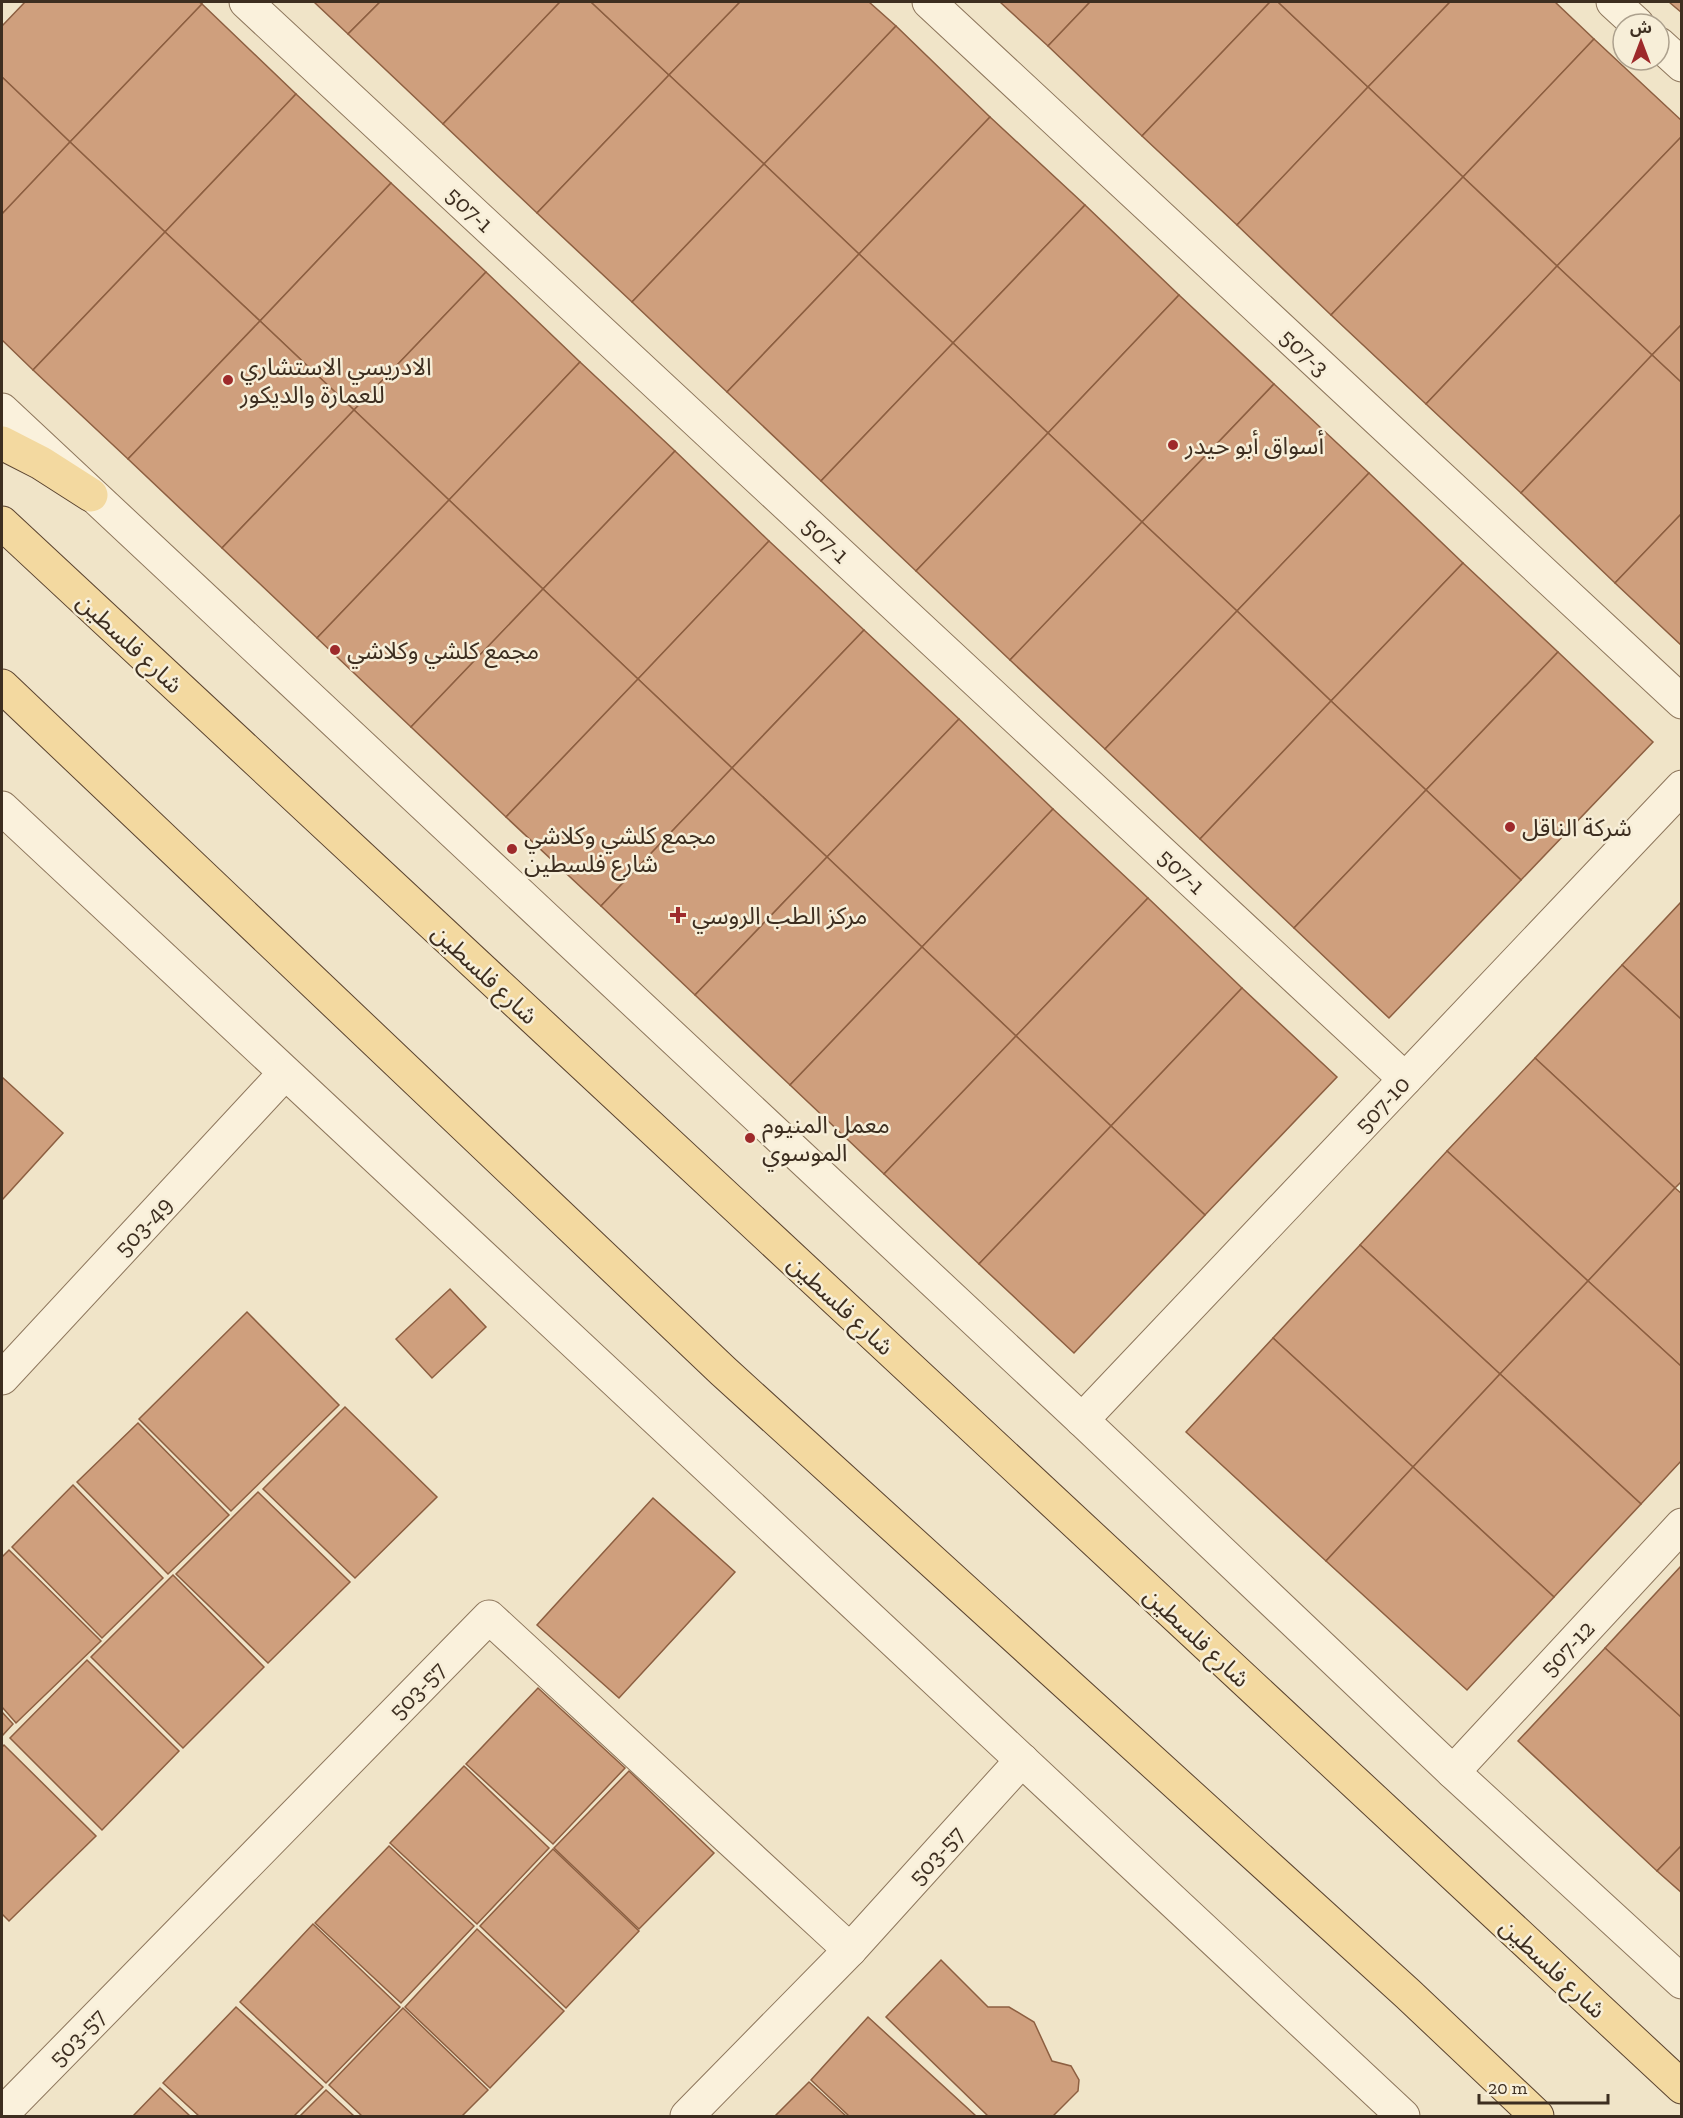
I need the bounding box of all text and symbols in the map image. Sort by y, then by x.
north arrow [1611,12,1671,72]
text: ش [1630,18,1652,37]
street label: 507-1 [440,180,500,238]
street label: 507-3 [1274,322,1336,382]
place label: الادريسي الاستشاري للعمارة والديكور [239,352,432,409]
marker: الادريسي الاستشاري للعمارة والديكور [221,373,235,387]
place label: أسواق أبو حيدر [1184,429,1324,460]
marker: أسواق أبو حيدر [1166,438,1180,452]
street label: 507-1 [796,511,856,569]
street label: شارع فلسطين [69,587,189,702]
place label: مجمع كلشي وكلاشي [347,636,539,669]
marker: مجمع كلشي وكلاشي [328,643,342,657]
place label: شركة الناقل [1522,813,1632,842]
marker: شركة الناقل [1503,820,1517,834]
place label: مجمع كلشي وكلاشي شارع فلسطين [524,821,716,881]
marker: مجمع كلشي وكلاشي شارع فلسطين [505,842,519,856]
street label: 507-1 [1152,842,1212,900]
place label: مركز الطب الروسي [692,901,867,934]
marker: مركز الطب الروسي [669,906,687,924]
street label: شارع فلسطين [424,918,544,1033]
street label: 507-10 [1348,1069,1416,1139]
place label: معمل المنيوم الموسوي [762,1110,890,1171]
marker: معمل المنيوم الموسوي [743,1131,757,1145]
street label: 503-49 [108,1190,178,1262]
street label: شارع فلسطين [780,1249,900,1364]
street label: شارع فلسطين [1136,1581,1256,1696]
street label: 507-12 [1534,1614,1600,1682]
street label: 503-57 [383,1655,451,1725]
street label: 503-57 [902,1820,970,1890]
street label: شارع فلسطين [1492,1912,1612,2027]
street label: 503-57 [43,2002,111,2072]
scale bar [1479,2067,1608,2105]
text: 20 m [1488,2077,1528,2099]

